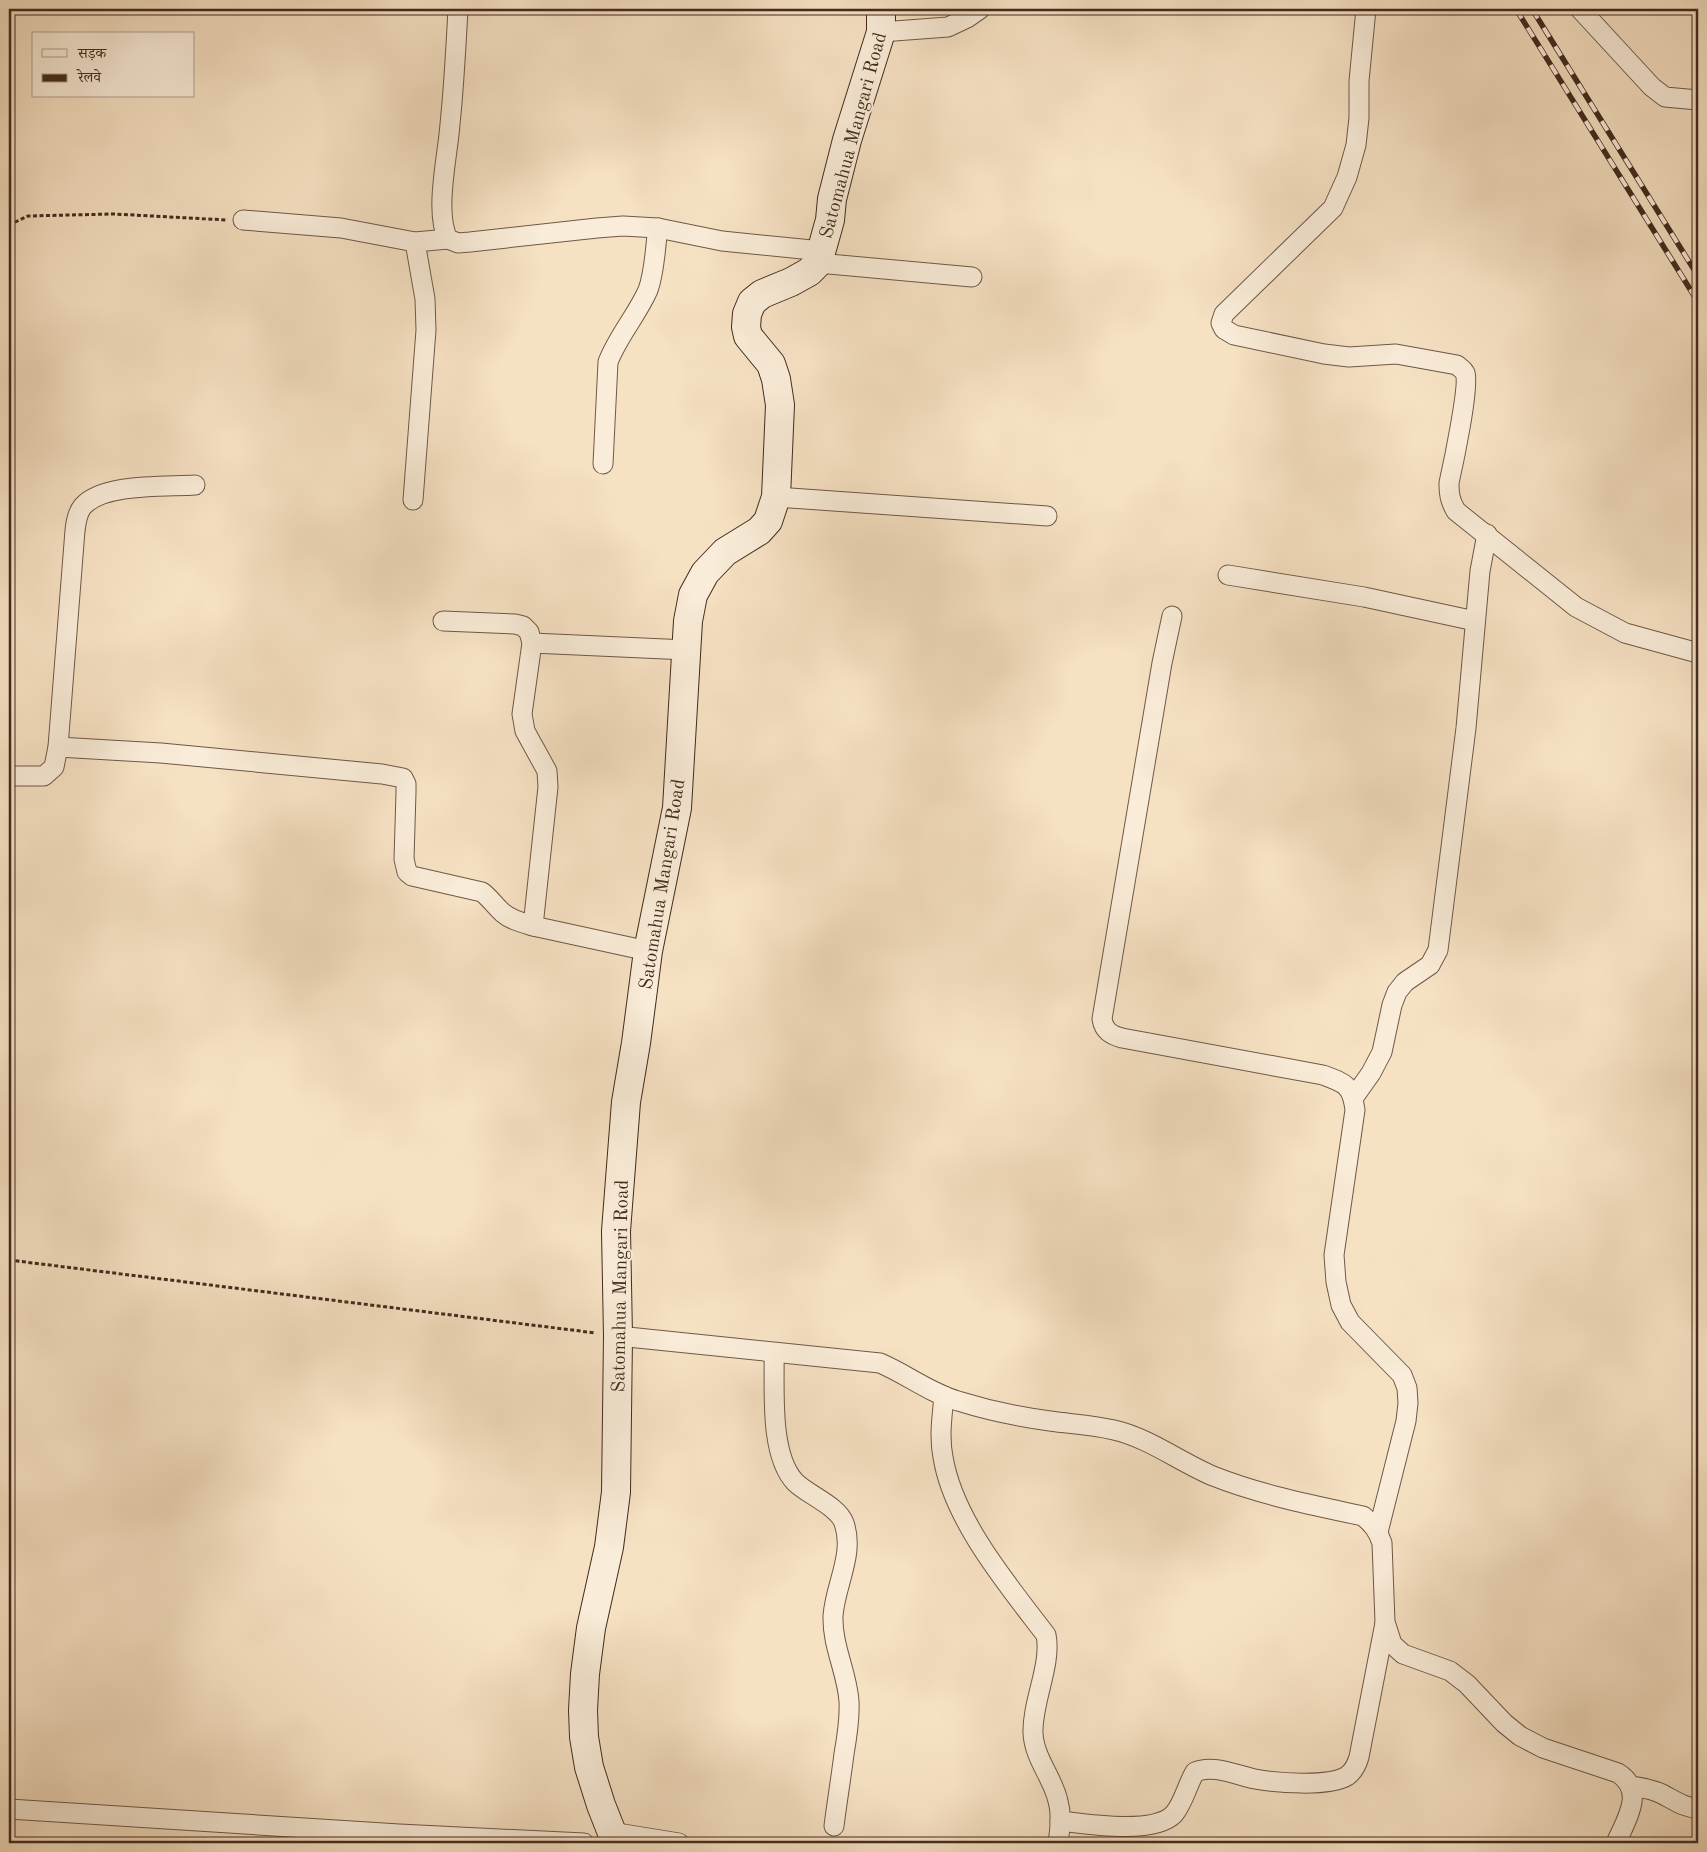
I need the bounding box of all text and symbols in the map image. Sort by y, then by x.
street label: Satomahua Mangari Road [818,30,891,241]
legend [32,32,195,98]
text: सड़क [77,47,107,62]
text: रेलवे [76,68,102,86]
street label: Satomahua Mangari Road [637,778,690,991]
street label: Satomahua Mangari Road [610,1179,633,1393]

